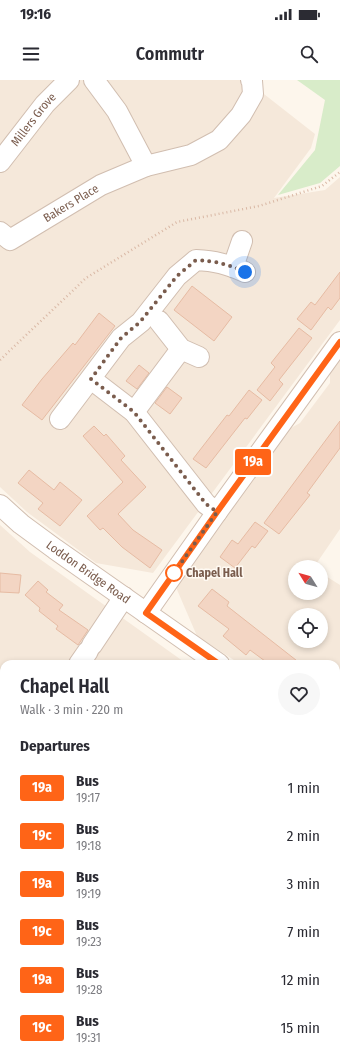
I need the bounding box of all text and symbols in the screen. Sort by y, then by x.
text: 19:16 [20,5,51,23]
icon: menu [20,43,42,65]
text: Commutr [136,43,204,65]
icon: search [298,43,320,65]
street label: Millers Grove [8,90,59,149]
street label: Bakers Place [41,181,101,225]
your location [235,262,255,282]
line badge: 19a [230,449,276,475]
text: 19a [243,453,263,470]
street label: Loddon Bridge Road [44,538,133,606]
north arrow [288,560,328,600]
map controls [288,560,328,648]
marker: Chapel Hall [165,564,183,582]
place label: Chapel Hall [186,566,243,580]
button: locate [288,608,328,648]
button: heart [278,673,320,715]
text: Chapel Hall [20,675,109,698]
text: Walk · 3 min · 220 m [20,702,123,717]
text: Departures [20,737,90,755]
text: Bus [76,772,99,790]
text: 19a [32,779,52,796]
text: 1 min [287,779,320,797]
text: 19:17 [76,790,100,805]
text: Bus [76,820,99,838]
text: 19c [32,827,52,844]
text: 2 min [287,827,320,845]
text: 19:18 [76,838,101,853]
text: Bus [76,868,99,886]
text: 19a [32,875,52,892]
text: 3 min [286,875,320,893]
text: 19:19 [76,886,101,901]
text: Bus [76,916,99,934]
text: 19c [32,923,52,940]
text: 7 min [287,923,320,941]
text: 19:23 [76,934,102,949]
text: Bus [76,964,99,982]
text: 19a [32,971,52,988]
text: 12 min [281,971,320,989]
text: 19:28 [76,982,102,997]
text: Bus [76,1012,99,1030]
text: 19c [32,1019,52,1036]
text: 15 min [281,1019,320,1037]
text: 19:31 [76,1030,101,1045]

